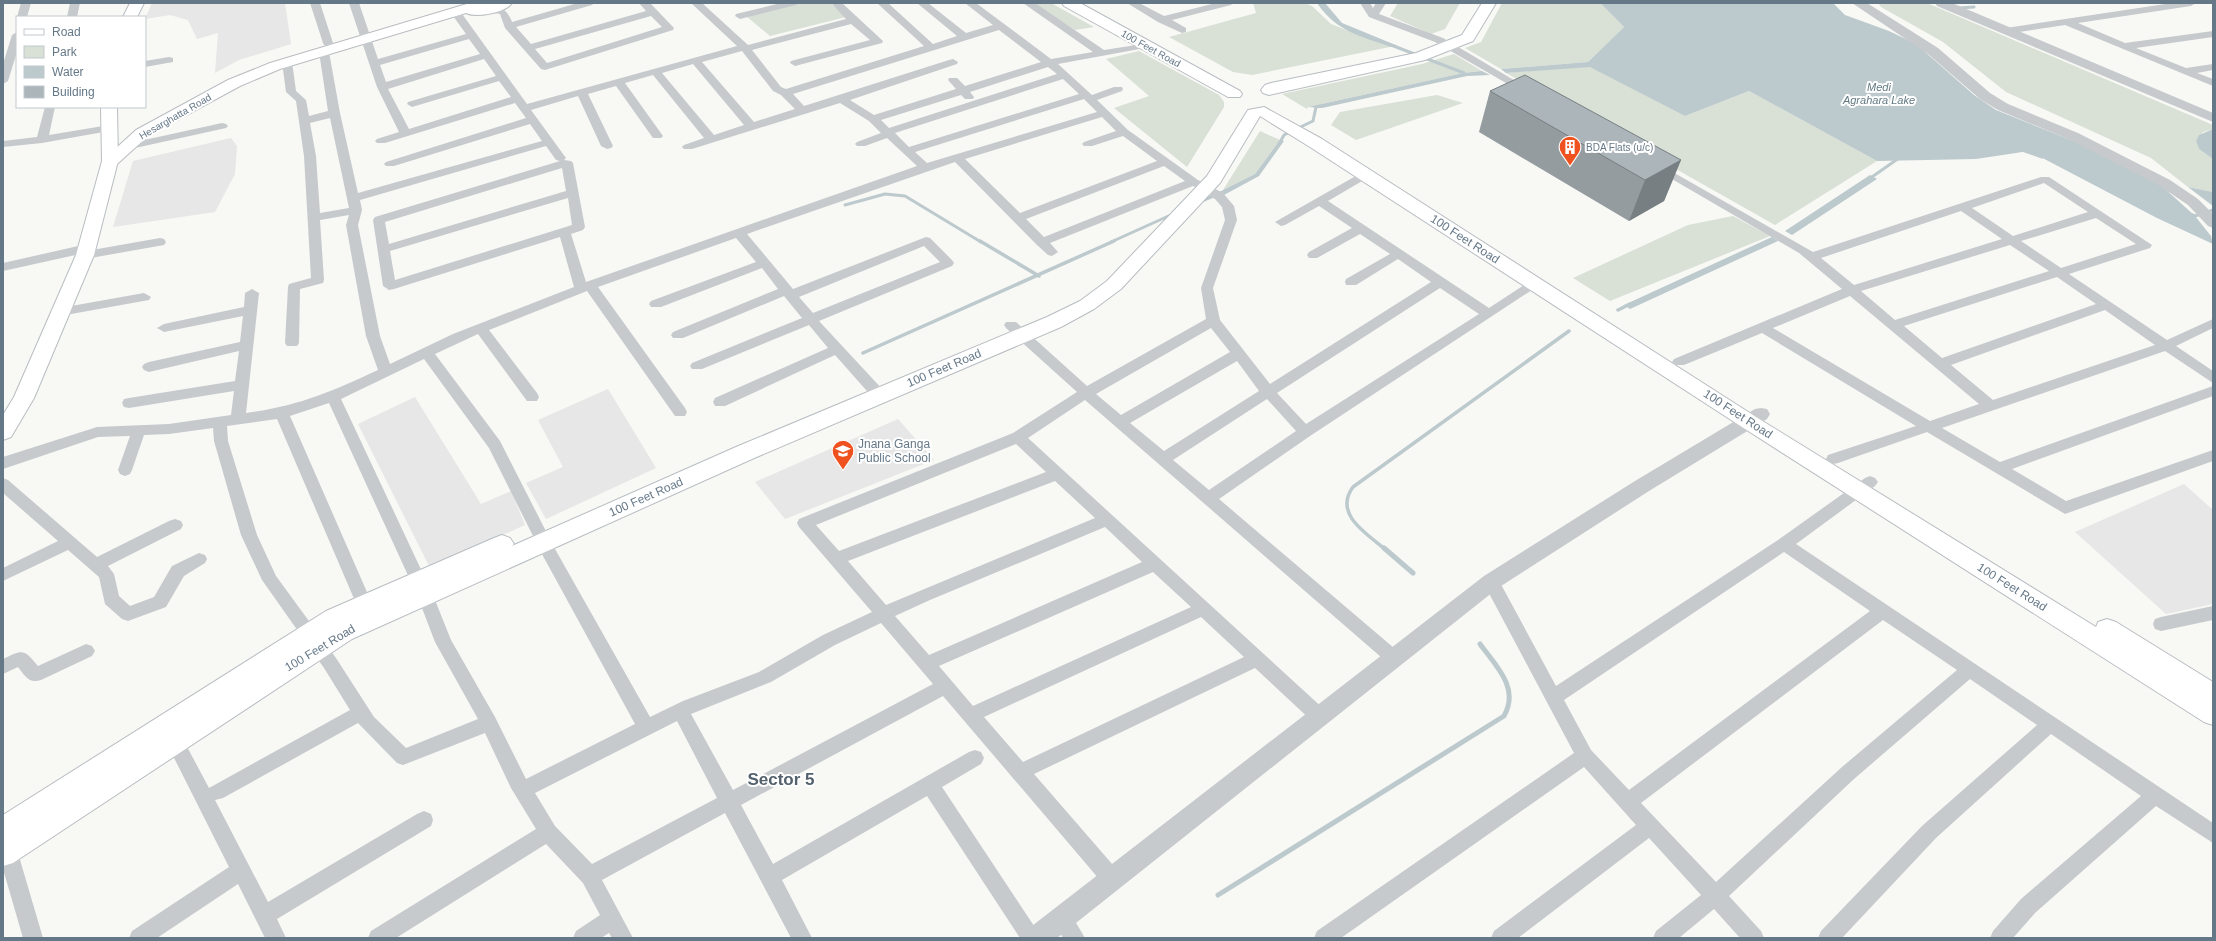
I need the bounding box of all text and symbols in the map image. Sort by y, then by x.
legend [16,16,146,108]
text: Road [52,25,81,39]
street label: 100 Feet Road [1119,28,1182,69]
text: Park [52,45,78,59]
text: Water [52,65,84,79]
water label: Medi Agrahara Lake [1842,81,1915,106]
text: Building [52,85,95,99]
street label: Hesarghatta Road [137,91,213,141]
building icon: BDA Flats (u/c) [1557,134,1583,167]
place label: BDA Flats (u/c) [1586,142,1653,153]
street label: 100 Feet Road [1428,212,1502,266]
street label: 100 Feet Road [905,346,983,390]
street label: 100 Feet Road [1701,387,1775,441]
place label: Jnana Ganga Public School [858,437,931,465]
school or university icon: Jnana Ganga Public School [830,438,856,471]
street label: 100 Feet Road [607,474,685,520]
street label: 100 Feet Road [1975,560,2049,614]
street label: 100 Feet Road [282,622,358,674]
district label: Sector 5 [747,770,815,789]

